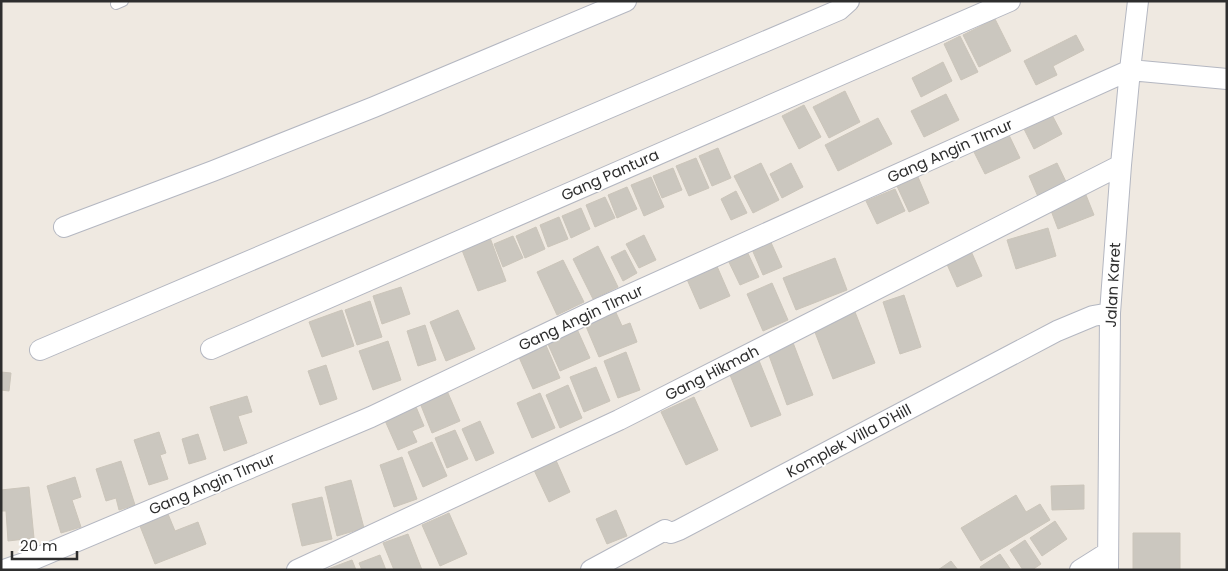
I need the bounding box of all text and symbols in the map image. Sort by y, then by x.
street label: Gang Angin TImur [884,113,1016,188]
street label: Gang Pantura [558,144,662,205]
street label: Jalan Karet [1100,242,1125,328]
street label: Gang Angin TImur [515,279,647,356]
street label: Gang Hikmah [661,340,762,405]
street label: Komplek Villa D'Hill [783,399,915,482]
street label: Gang Angin TImur [145,447,278,520]
scale bar [12,528,78,560]
text: 20 m [20,535,58,556]

